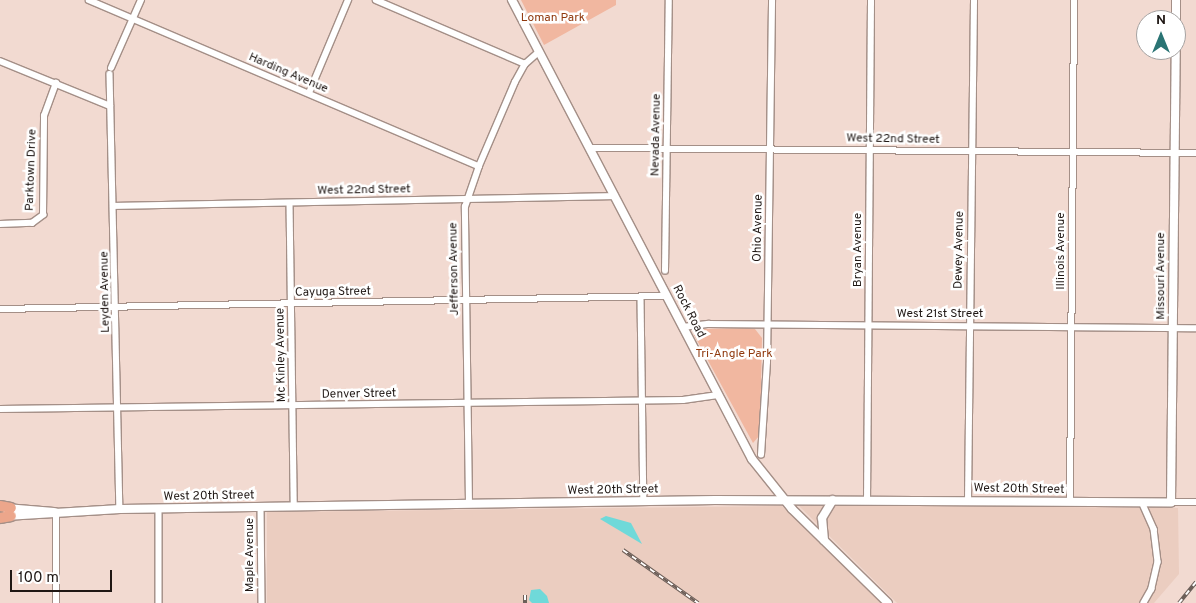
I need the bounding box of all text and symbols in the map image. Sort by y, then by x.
north arrow [1136,10,1186,60]
park label: Loman Park [521,12,585,26]
text: N [1156,12,1166,29]
street label: Harding Avenue [246,51,330,97]
street label: Nevada Avenue [649,93,665,177]
street label: Parktown Drive [23,129,41,211]
street label: West 22nd Street [846,132,940,148]
street label: West 22nd Street [317,183,411,199]
street label: Ohio Avenue [751,194,767,262]
street label: Dewey Avenue [952,211,968,289]
street label: Illinois Avenue [1055,212,1069,290]
street label: Bryan Avenue [852,213,866,287]
street label: Jefferson Avenue [447,222,463,316]
street label: Missouri Avenue [1155,232,1169,320]
street label: Leyden Avenue [98,251,114,333]
street label: Rock Road [669,283,707,341]
street label: Cayuga Street [295,285,371,301]
street label: Mc Kinley Avenue [274,307,290,403]
street label: West 21st Street [897,308,983,322]
park label: Tri-Angle Park [695,348,773,362]
street label: Denver Street [322,387,396,403]
street label: West 20th Street [973,482,1065,498]
street label: West 20th Street [567,483,659,499]
street label: West 20th Street [163,489,255,505]
street label: Maple Avenue [244,517,258,593]
scale bar [12,560,115,592]
text: 100 m [18,569,59,588]

